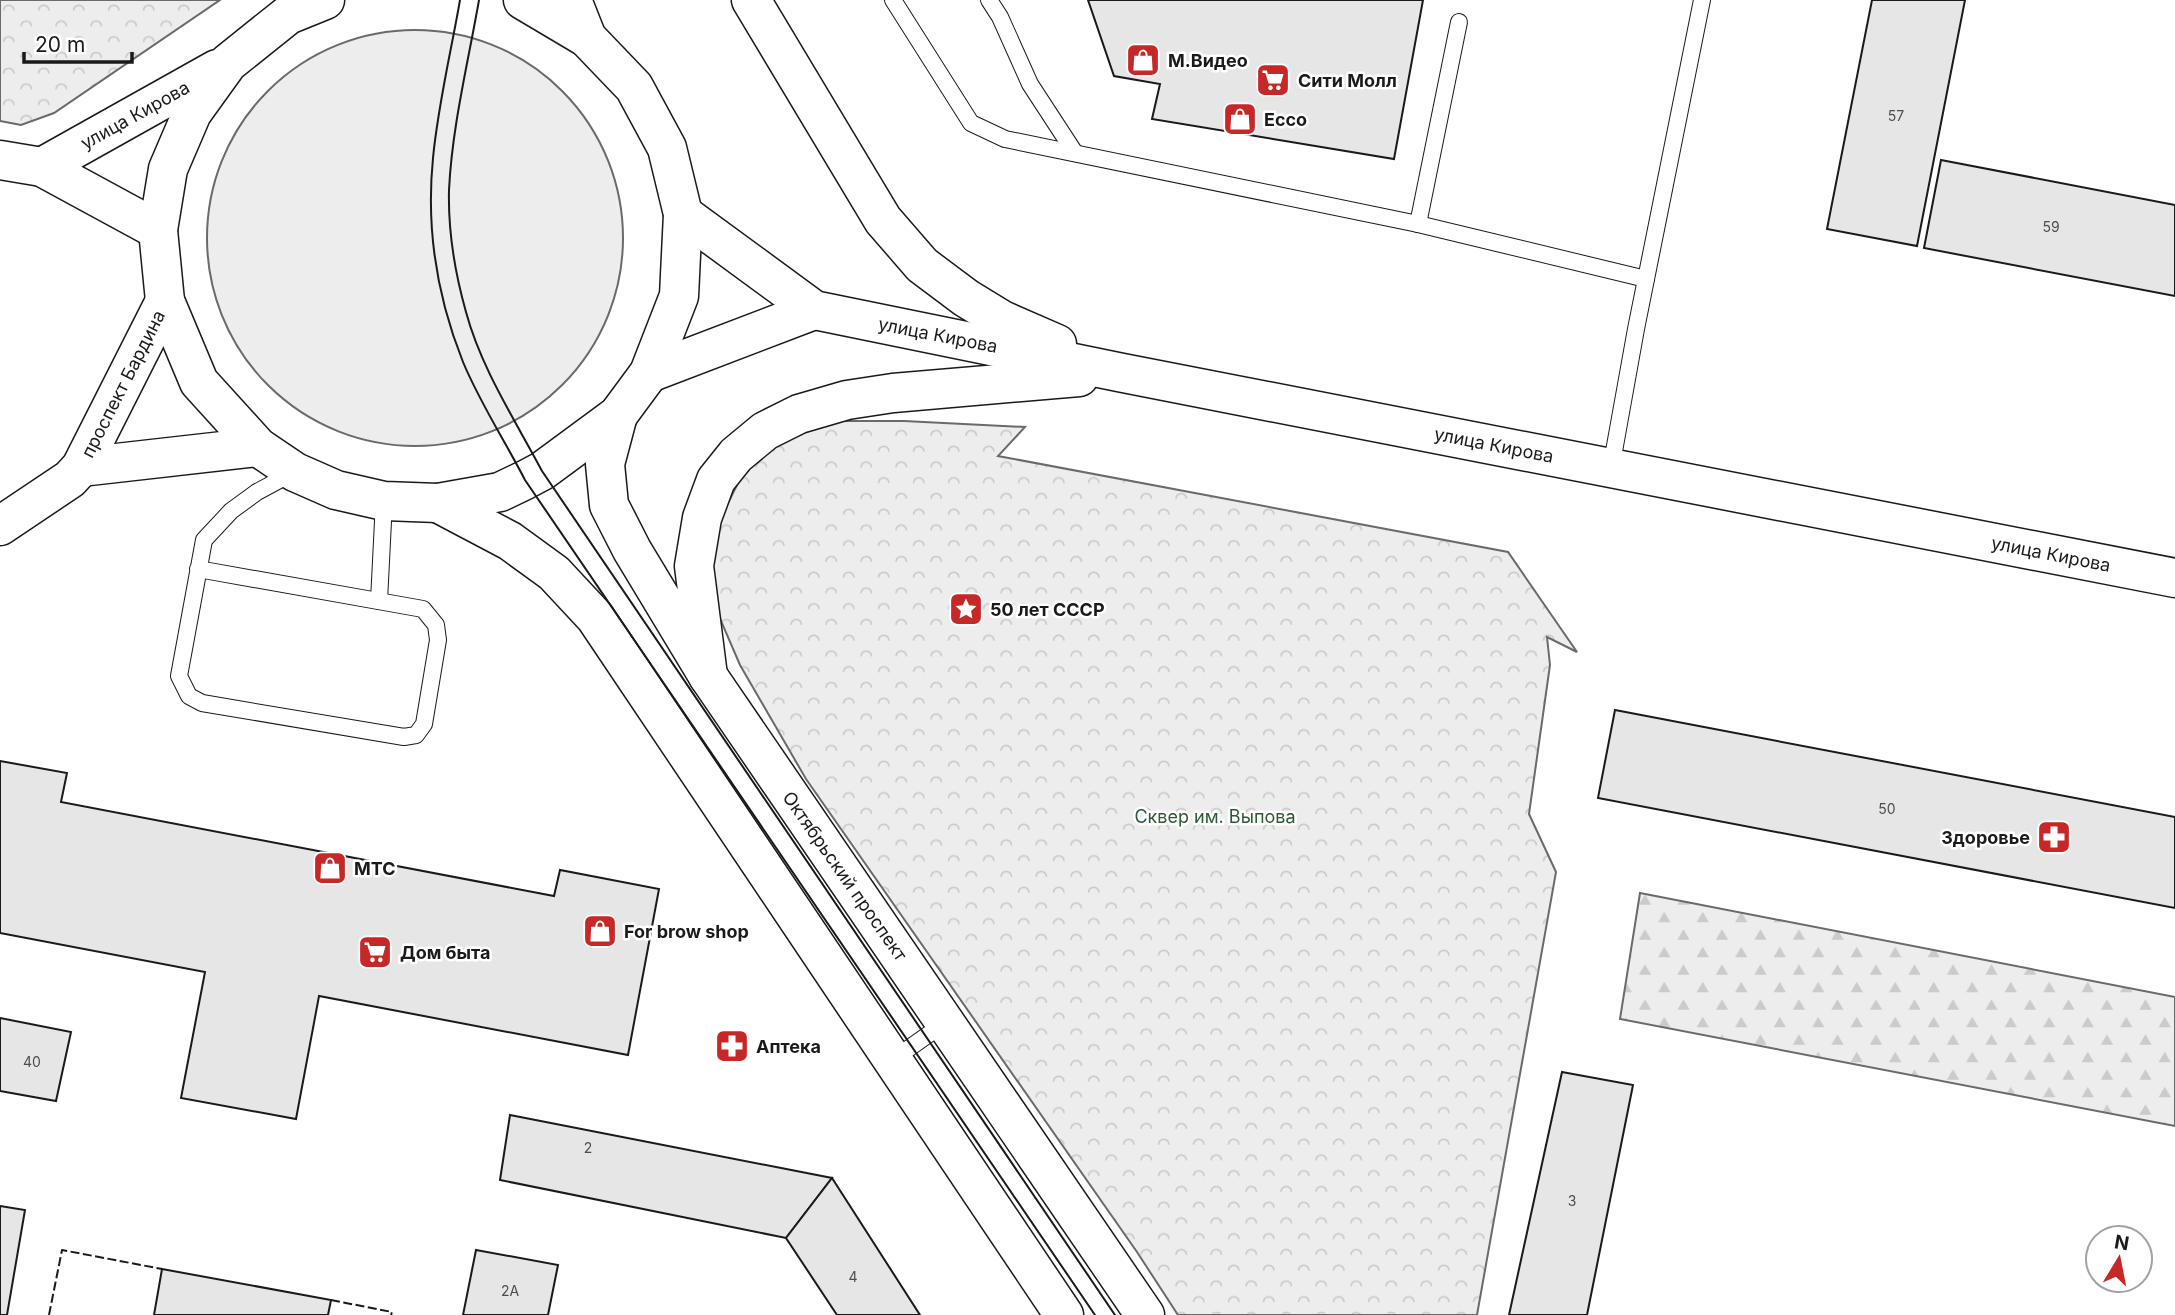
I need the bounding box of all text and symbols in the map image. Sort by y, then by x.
scale bar [24,21,133,65]
text: 20 m [35,32,85,57]
shop icon: М.Видео [1124,41,1162,79]
place label: М.Видео [1168,50,1248,71]
supermarket icon: Сити Молл [1254,61,1292,99]
place label: Сити Молл [1298,70,1397,91]
street label: улица Кирова [77,76,193,154]
shop icon: Ecco [1221,100,1259,138]
house number: 57 [1888,107,1904,124]
place label: Ecco [1264,109,1307,130]
house number: 59 [2042,218,2060,235]
street label: проспект Бардина [77,307,169,461]
street label: улица Кирова [877,313,999,357]
street label: улица Кирова [1433,423,1555,467]
street label: улица Кирова [1990,532,2112,576]
place icon: 50 лет СССР [947,590,985,628]
place label: 50 лет СССР [990,599,1105,620]
street label: Октябрьский проспект [778,787,912,965]
house number: 50 [1878,800,1896,817]
park label: Сквер им. Выпова [1134,806,1296,827]
pharmacy icon: Здоровье [2035,818,2073,856]
place label: Здоровье [1941,827,2030,848]
shop icon: МТС [311,849,349,887]
place label: МТС [354,858,396,879]
shop icon: For brow shop [581,912,619,950]
place label: For brow shop [624,921,749,942]
supermarket icon: Дом быта [356,933,394,971]
place label: Дом быта [400,942,490,963]
pharmacy icon: Аптека [713,1027,751,1065]
place label: Аптека [756,1036,821,1057]
house number: 40 [23,1053,41,1070]
house number: 2 [584,1139,592,1156]
house number: 3 [1568,1192,1576,1209]
north arrow [2084,1224,2154,1294]
text: N [2113,1230,2131,1255]
house number: 4 [848,1268,858,1285]
house number: 2А [501,1282,519,1299]

